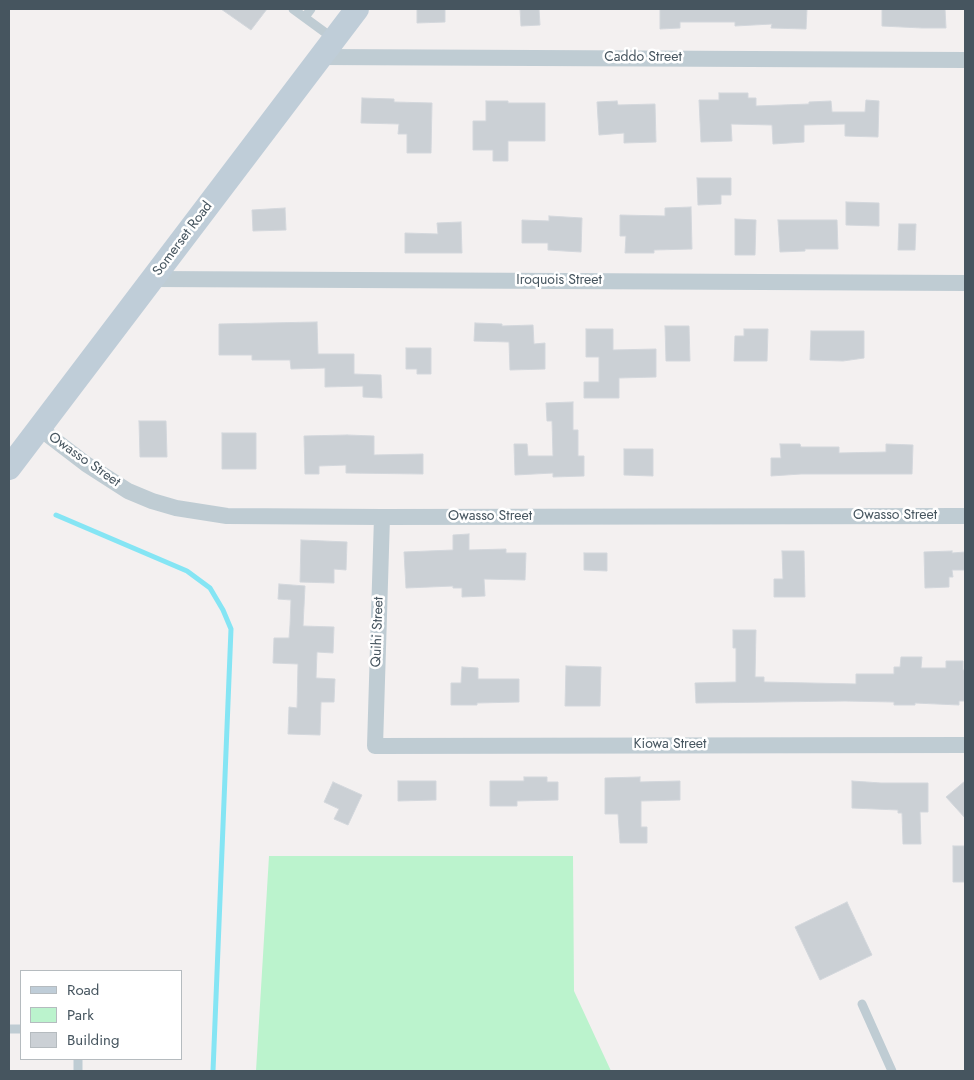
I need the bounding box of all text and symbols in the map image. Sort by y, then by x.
street label: Caddo Street [604,50,682,66]
street label: Somerset Road [150,198,216,280]
street label: Iroquois Street [516,273,602,289]
street label: Owasso Street [45,429,123,491]
street label: Owasso Street [853,508,937,524]
street label: Owasso Street [448,509,532,525]
street label: Quihi Street [368,596,388,668]
street label: Kiowa Street [634,737,706,753]
legend [20,970,182,1060]
text: Road [67,979,99,1001]
text: Park [67,1004,94,1026]
text: Building [67,1029,119,1051]

